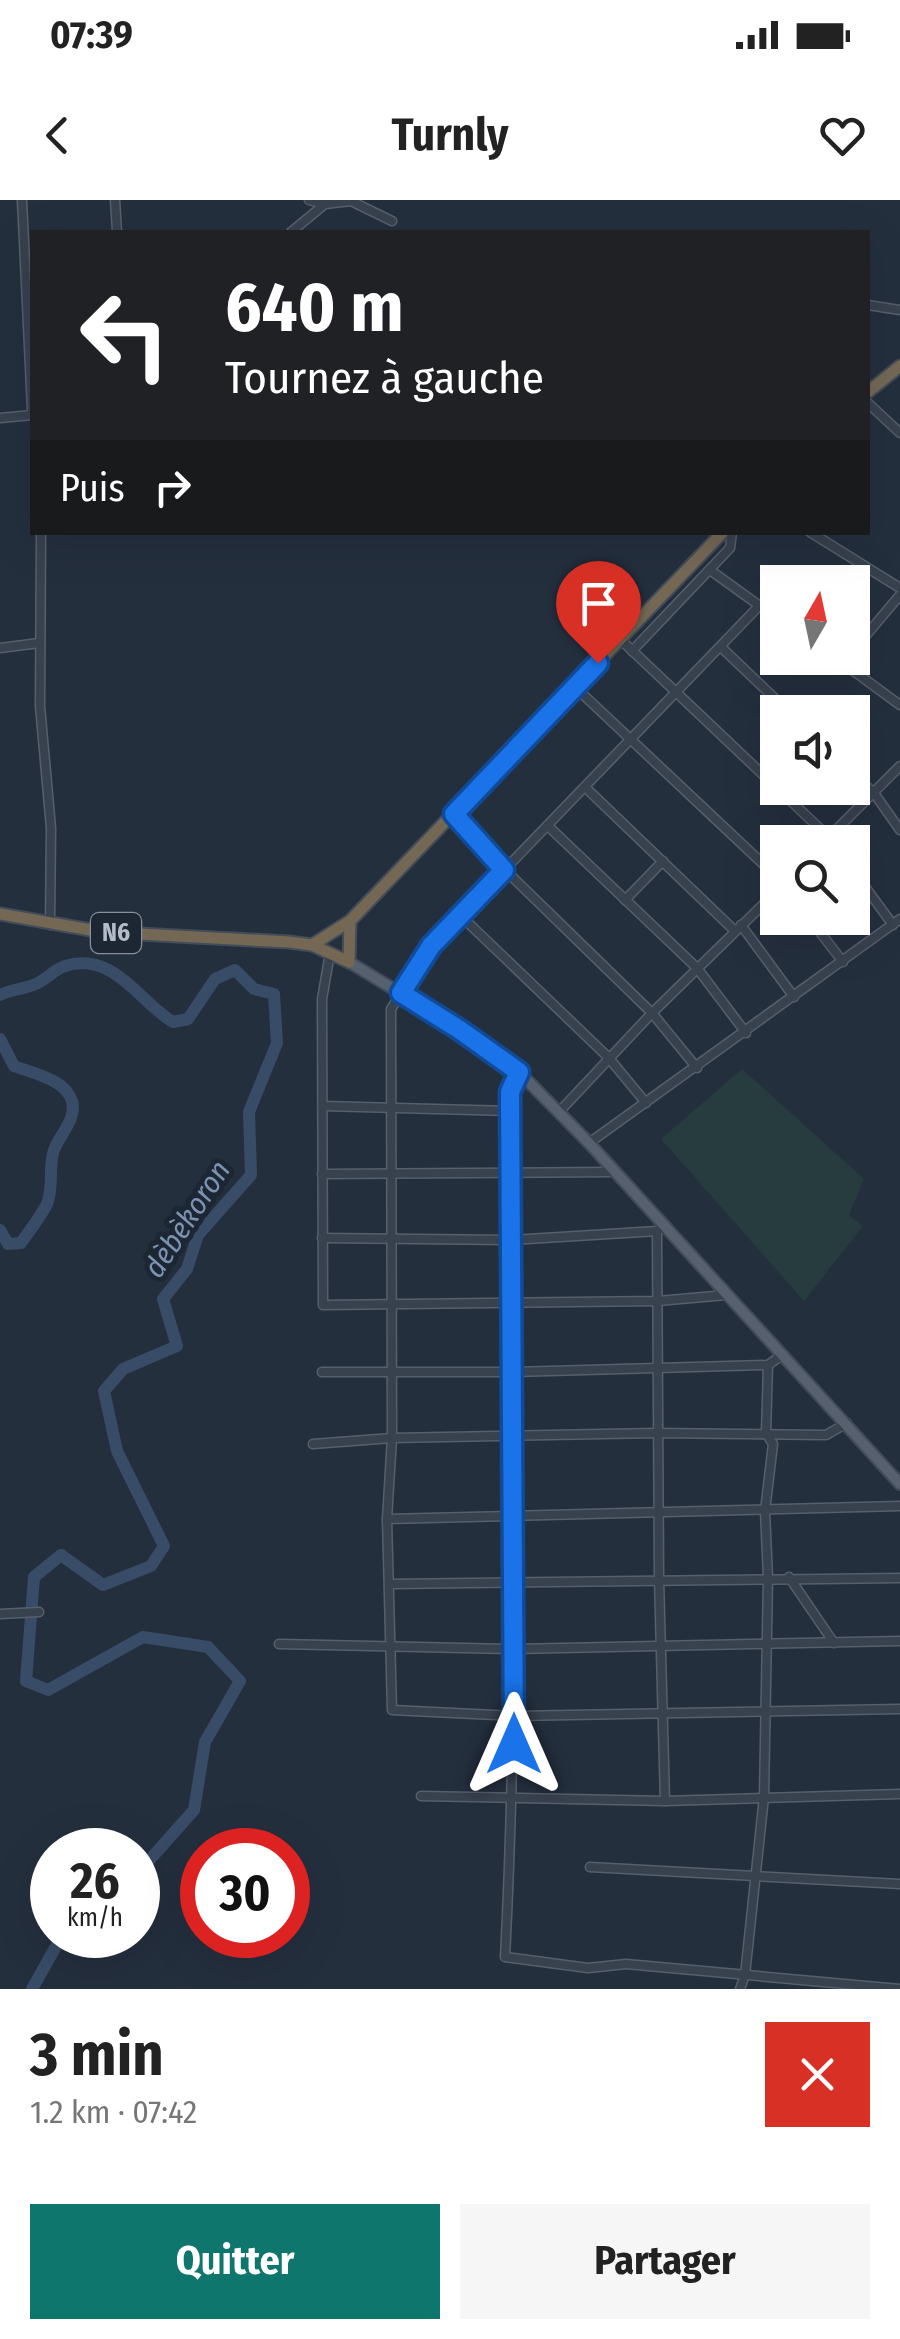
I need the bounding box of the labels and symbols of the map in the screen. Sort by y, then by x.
pin [556,561,641,664]
north arrow [760,565,870,675]
road number: N6 [91,913,141,953]
water label: dèbèkoron [136,1154,238,1284]
position arrow [462,1692,566,1796]
speed limit sign: 30 [180,1828,310,1958]

